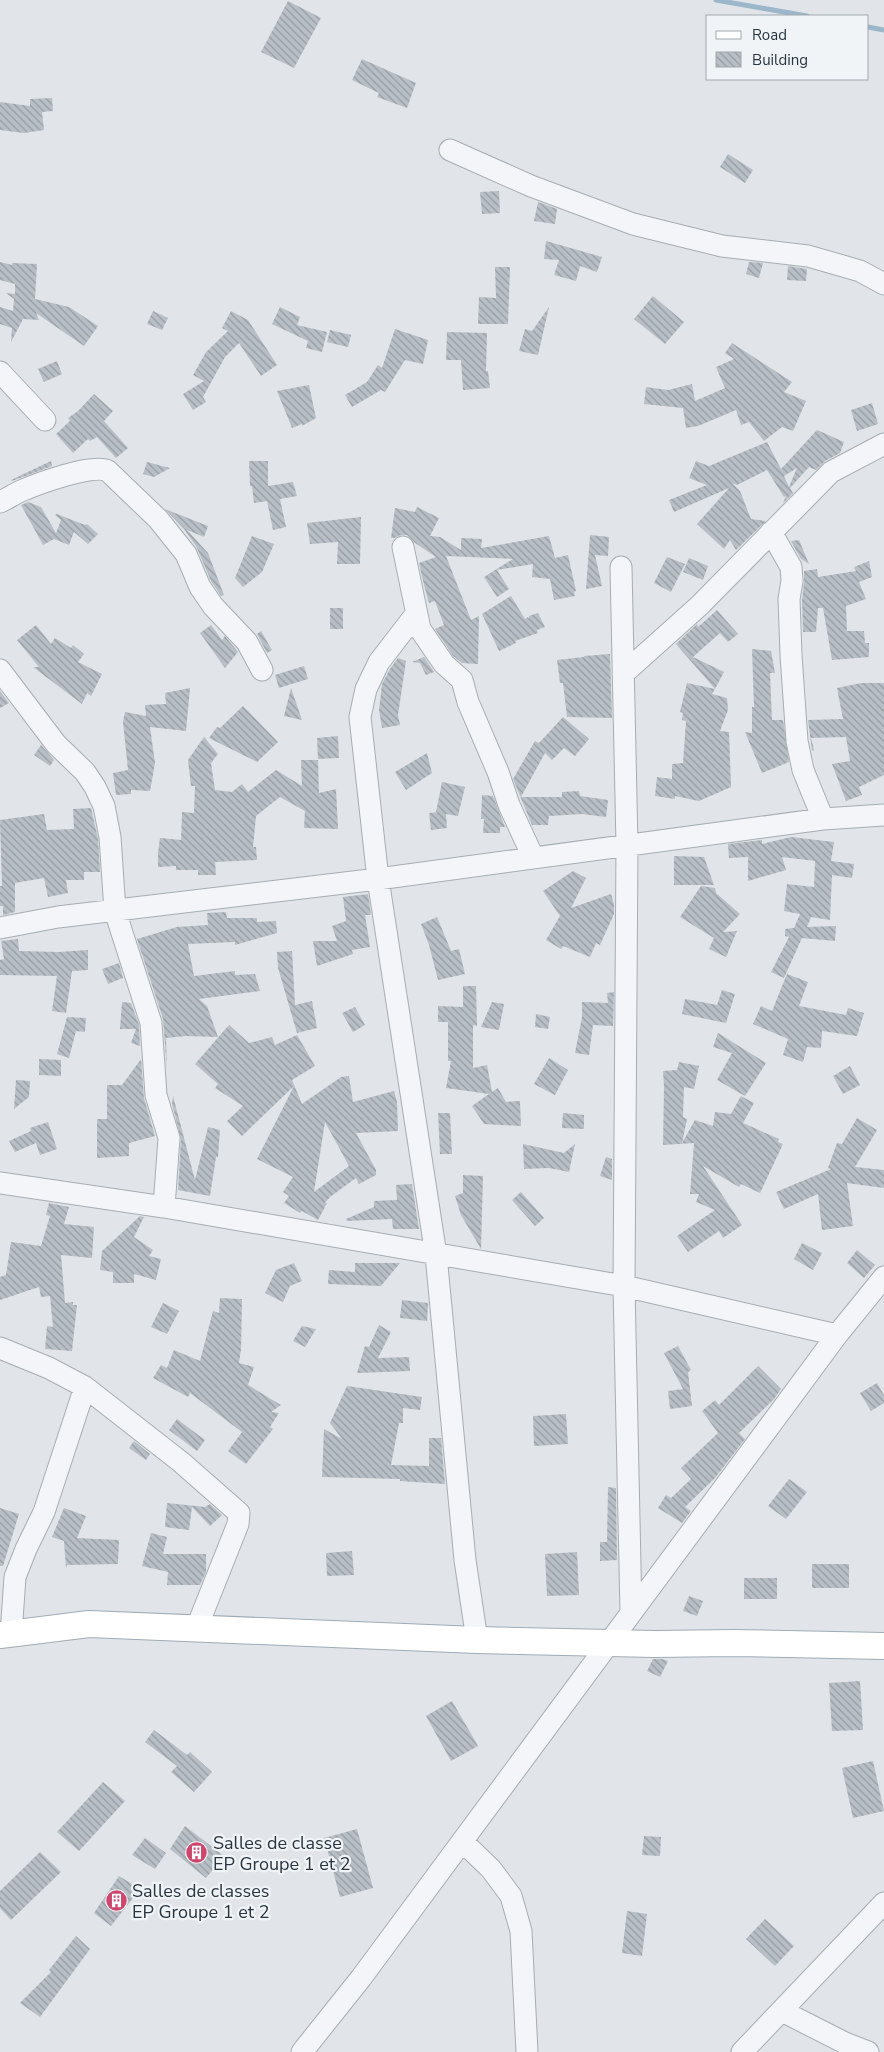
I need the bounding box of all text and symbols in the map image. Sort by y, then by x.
legend [706,15,869,80]
text: Road [752,25,787,45]
text: Building [752,50,808,70]
place label: Salles de classe EP Groupe 1 et 2 [213,1831,350,1876]
building icon: Salles de classe EP Groupe 1 et 2 [185,1841,209,1865]
place label: Salles de classes EP Groupe 1 et 2 [132,1879,269,1924]
building icon: Salles de classes EP Groupe 1 et 2 [104,1889,128,1913]

